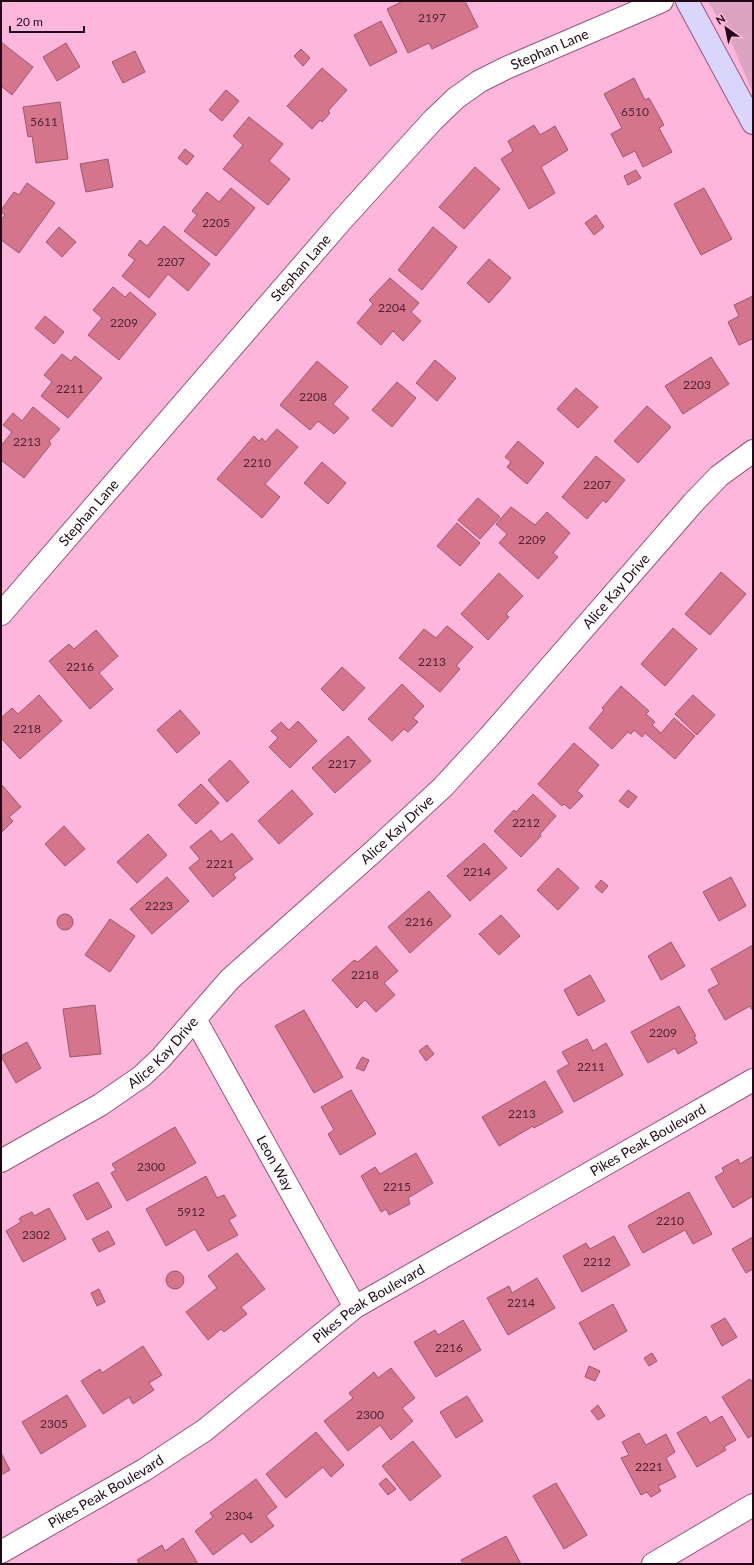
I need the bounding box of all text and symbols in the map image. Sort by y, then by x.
scale bar [10,8,84,34]
north arrow [706,8,746,48]
house number: 2197 [418,10,446,25]
text: N [713,11,727,27]
text: 20 m [16,14,43,29]
street label: Stephan Lane [508,25,591,73]
house number: 6510 [621,104,649,119]
house number: 5611 [30,114,58,129]
house number: 2205 [202,215,230,230]
street label: Stephan Lane [267,230,334,304]
house number: 2207 [157,254,185,269]
house number: 2204 [378,300,406,315]
house number: 2209 [110,315,138,330]
house number: 2203 [683,377,711,392]
house number: 2211 [56,381,84,396]
house number: 2208 [299,389,327,404]
house number: 2213 [13,434,41,449]
house number: 2210 [243,455,271,470]
street label: Stephan Lane [55,475,122,549]
house number: 2207 [583,477,611,492]
house number: 2209 [518,532,546,547]
street label: Alice Kay Drive [579,550,653,632]
house number: 2213 [418,654,446,669]
house number: 2216 [66,659,94,674]
house number: 2218 [13,721,41,736]
house number: 2217 [328,756,356,771]
street label: Alice Kay Drive [357,791,437,867]
house number: 2212 [512,815,540,830]
house number: 2221 [206,856,234,871]
house number: 2214 [463,864,491,879]
house number: 2223 [145,898,173,913]
house number: 2216 [405,914,433,929]
house number: 2218 [351,967,379,982]
street label: Alice Kay Drive [124,1013,201,1091]
house number: 2209 [649,1025,677,1040]
house number: 2211 [577,1059,605,1074]
street label: Pikes Peak Boulevard [587,1100,709,1179]
house number: 2213 [508,1106,536,1121]
street label: Leon Way [253,1132,298,1194]
house number: 2300 [137,1159,165,1174]
house number: 2215 [383,1179,411,1194]
house number: 5912 [177,1204,205,1219]
house number: 2210 [656,1213,684,1228]
house number: 2302 [22,1227,50,1242]
house number: 2212 [583,1254,611,1269]
street label: Pikes Peak Boulevard [309,1260,427,1346]
house number: 2214 [507,1295,535,1310]
house number: 2216 [435,1340,463,1355]
house number: 2300 [356,1407,384,1422]
house number: 2305 [40,1416,68,1431]
street label: Pikes Peak Boulevard [45,1451,166,1531]
house number: 2221 [635,1459,663,1474]
house number: 2304 [225,1508,253,1523]

